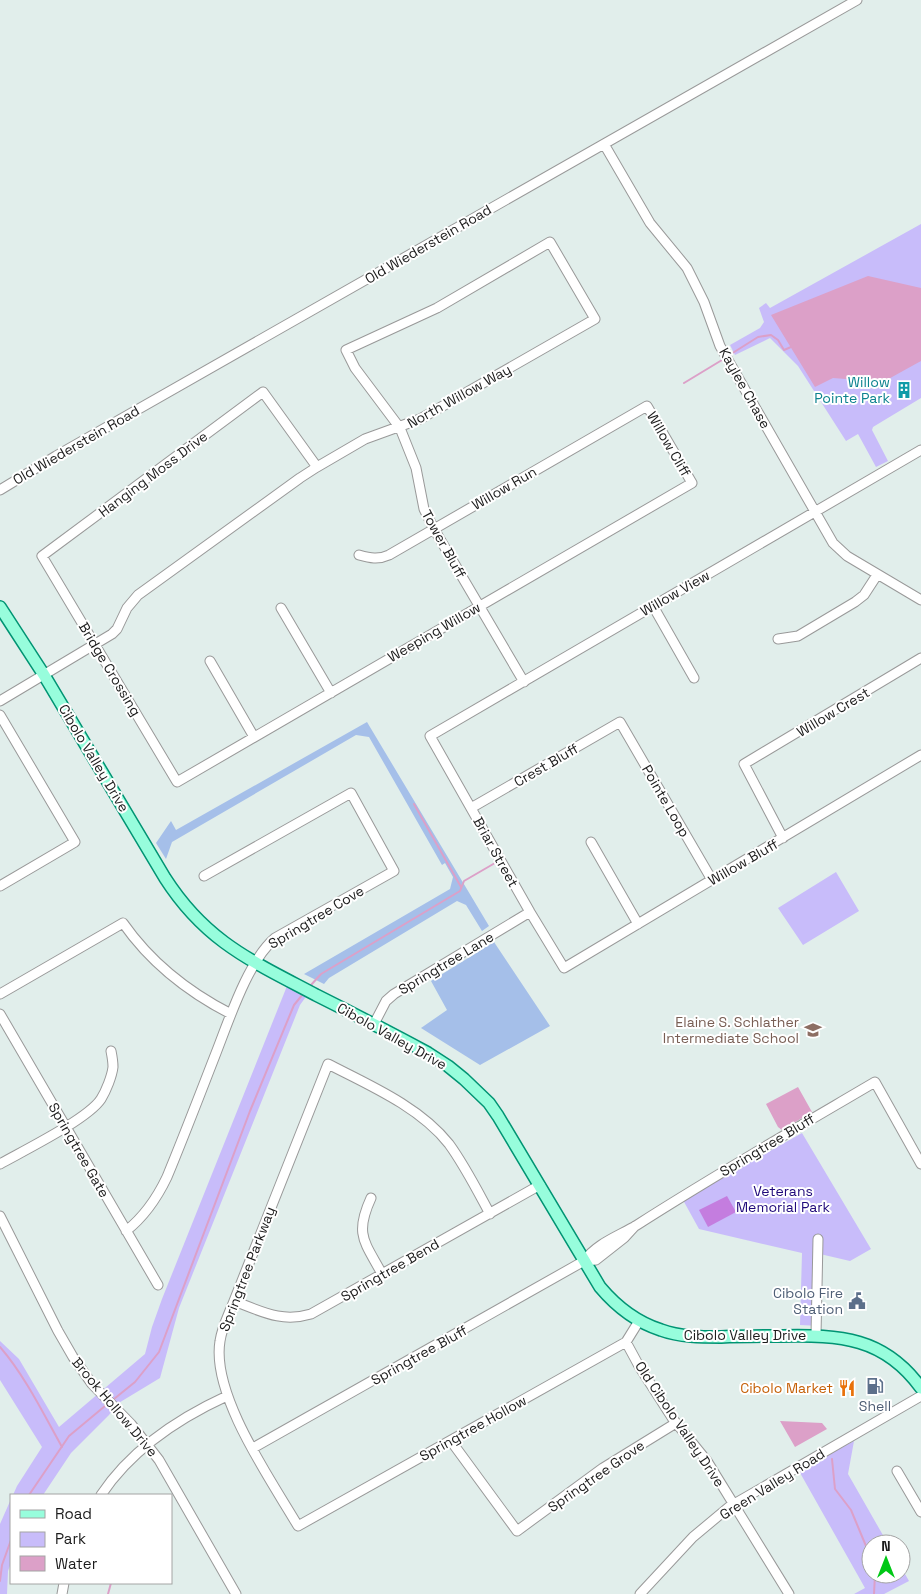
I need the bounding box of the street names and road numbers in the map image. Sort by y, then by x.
street label: Old Wiederstein Road [361,200,495,288]
street label: Kaylee Chase [715,344,775,432]
street label: North Willow Way [404,360,514,432]
street label: Old Wiederstein Road [9,401,143,489]
street label: Willow Cliff [643,408,695,480]
street label: Hanging Moss Drive [95,427,211,521]
street label: Willow Run [468,462,540,514]
street label: Tower Bluff [418,507,470,582]
street label: Willow View [637,566,713,620]
street label: Weeping Willow [384,598,484,666]
street label: Bridge Crossing [75,619,145,719]
street label: Willow Crest [793,683,873,741]
street label: Cibolo Valley Drive [55,701,133,815]
street label: Crest Bluff [511,739,582,791]
street label: Pointe Loop [638,762,694,840]
street label: Briar Street [469,814,523,890]
street label: Willow Bluff [705,835,781,889]
street label: Springtree Cove [265,881,367,953]
street label: Springtree Lane [395,927,497,999]
street label: Cibolo Valley Drive [334,998,450,1074]
street label: Springtree Gate [44,1099,114,1201]
street label: Springtree Bluff [716,1109,818,1180]
street label: Springtree Parkway [215,1204,279,1334]
street label: Springtree Bend [338,1235,442,1305]
street label: Springtree Bluff [368,1321,471,1389]
street label: Cibolo Valley Drive [684,1326,806,1344]
street label: Brook Hollow Drive [68,1354,162,1460]
street label: Old Cibolo Valley Drive [631,1358,729,1490]
street label: Springtree Hollow [416,1391,530,1465]
street label: Springtree Grove [544,1436,648,1516]
street label: Green Valley Road [716,1444,828,1524]

